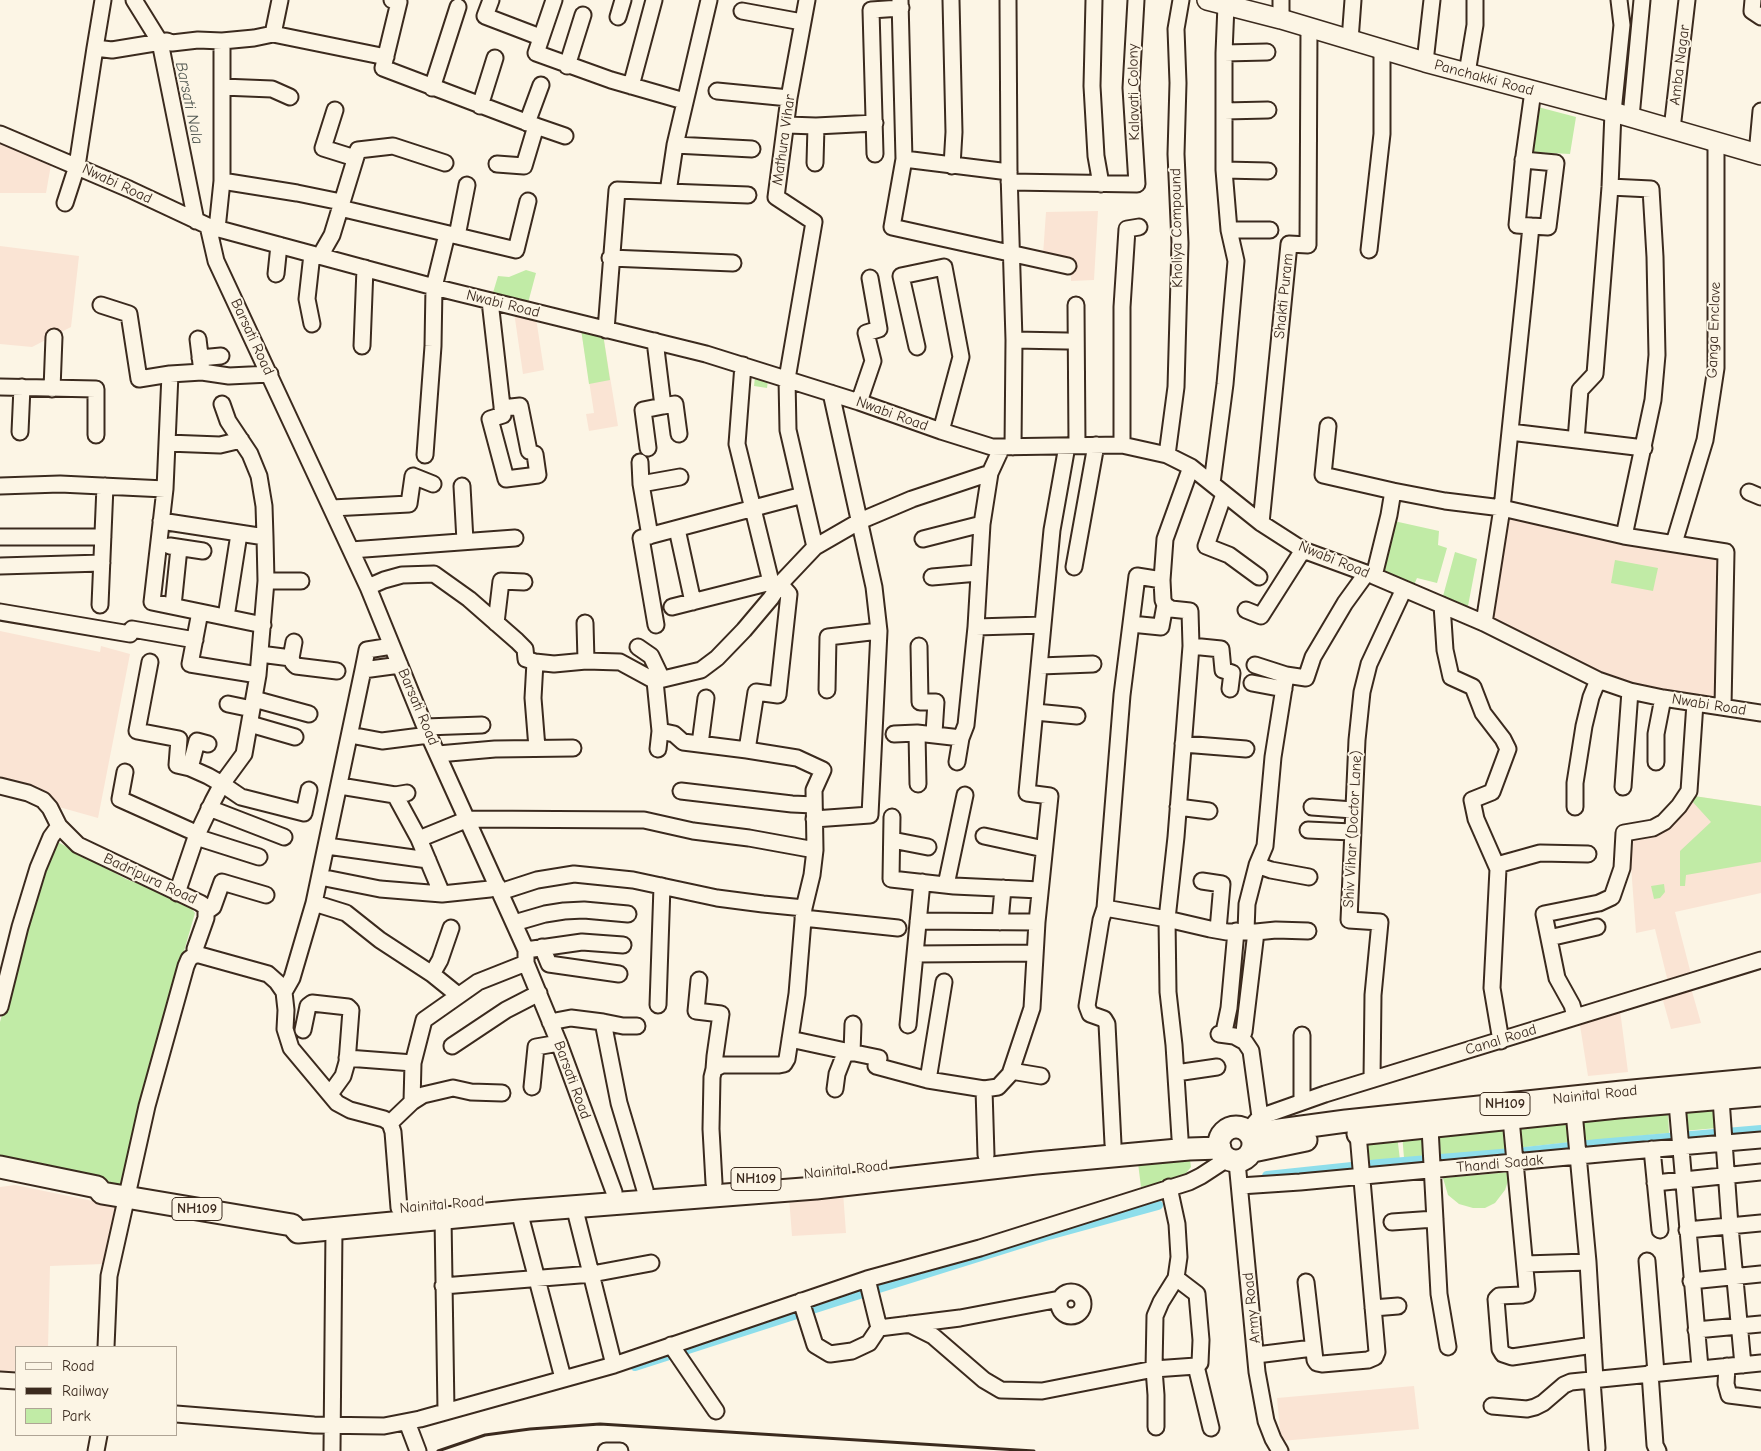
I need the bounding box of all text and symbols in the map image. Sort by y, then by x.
street label: Amba Nagar [1666,24,1694,106]
street label: Kalavati Colony [1124,43,1144,141]
street label: Panchakki Road [1432,56,1536,100]
water label: Barsati Nala [171,60,207,146]
street label: Mathura Vihar [769,93,799,187]
street label: Nwabi Road [79,160,155,208]
street label: Kholiya Compound [1167,168,1187,288]
street label: Shakti Puram [1271,252,1297,340]
street label: Ganga Enclave [1703,281,1725,379]
street label: Nwabi Road [464,286,542,322]
street label: Barsati Road [227,296,277,378]
street label: Nwabi Road [854,393,930,435]
street label: Nwabi Road [1296,538,1372,582]
street label: Barsati Road [394,666,442,748]
street label: Nwabi Road [1670,690,1748,720]
street label: Shiv Vihar (Doctor Lane) [1340,750,1366,908]
street label: Badripura Road [101,850,199,908]
street label: Canal Road [1463,1021,1539,1059]
street label: Barsati Road [550,1038,594,1122]
street label: Nainital Road [1552,1082,1638,1108]
road number: NH109 [1480,1092,1530,1116]
street label: Thandi Sadak [1456,1151,1544,1177]
street label: Nainital Road [803,1157,889,1183]
road number: NH109 [731,1168,781,1190]
street label: Nainital Road [399,1192,485,1218]
road number: NH109 [172,1198,222,1220]
street label: Army Road [1239,1272,1265,1344]
legend [15,1346,178,1436]
text: Road [62,1357,94,1375]
text: Railway [62,1382,108,1400]
text: Park [62,1407,91,1425]

